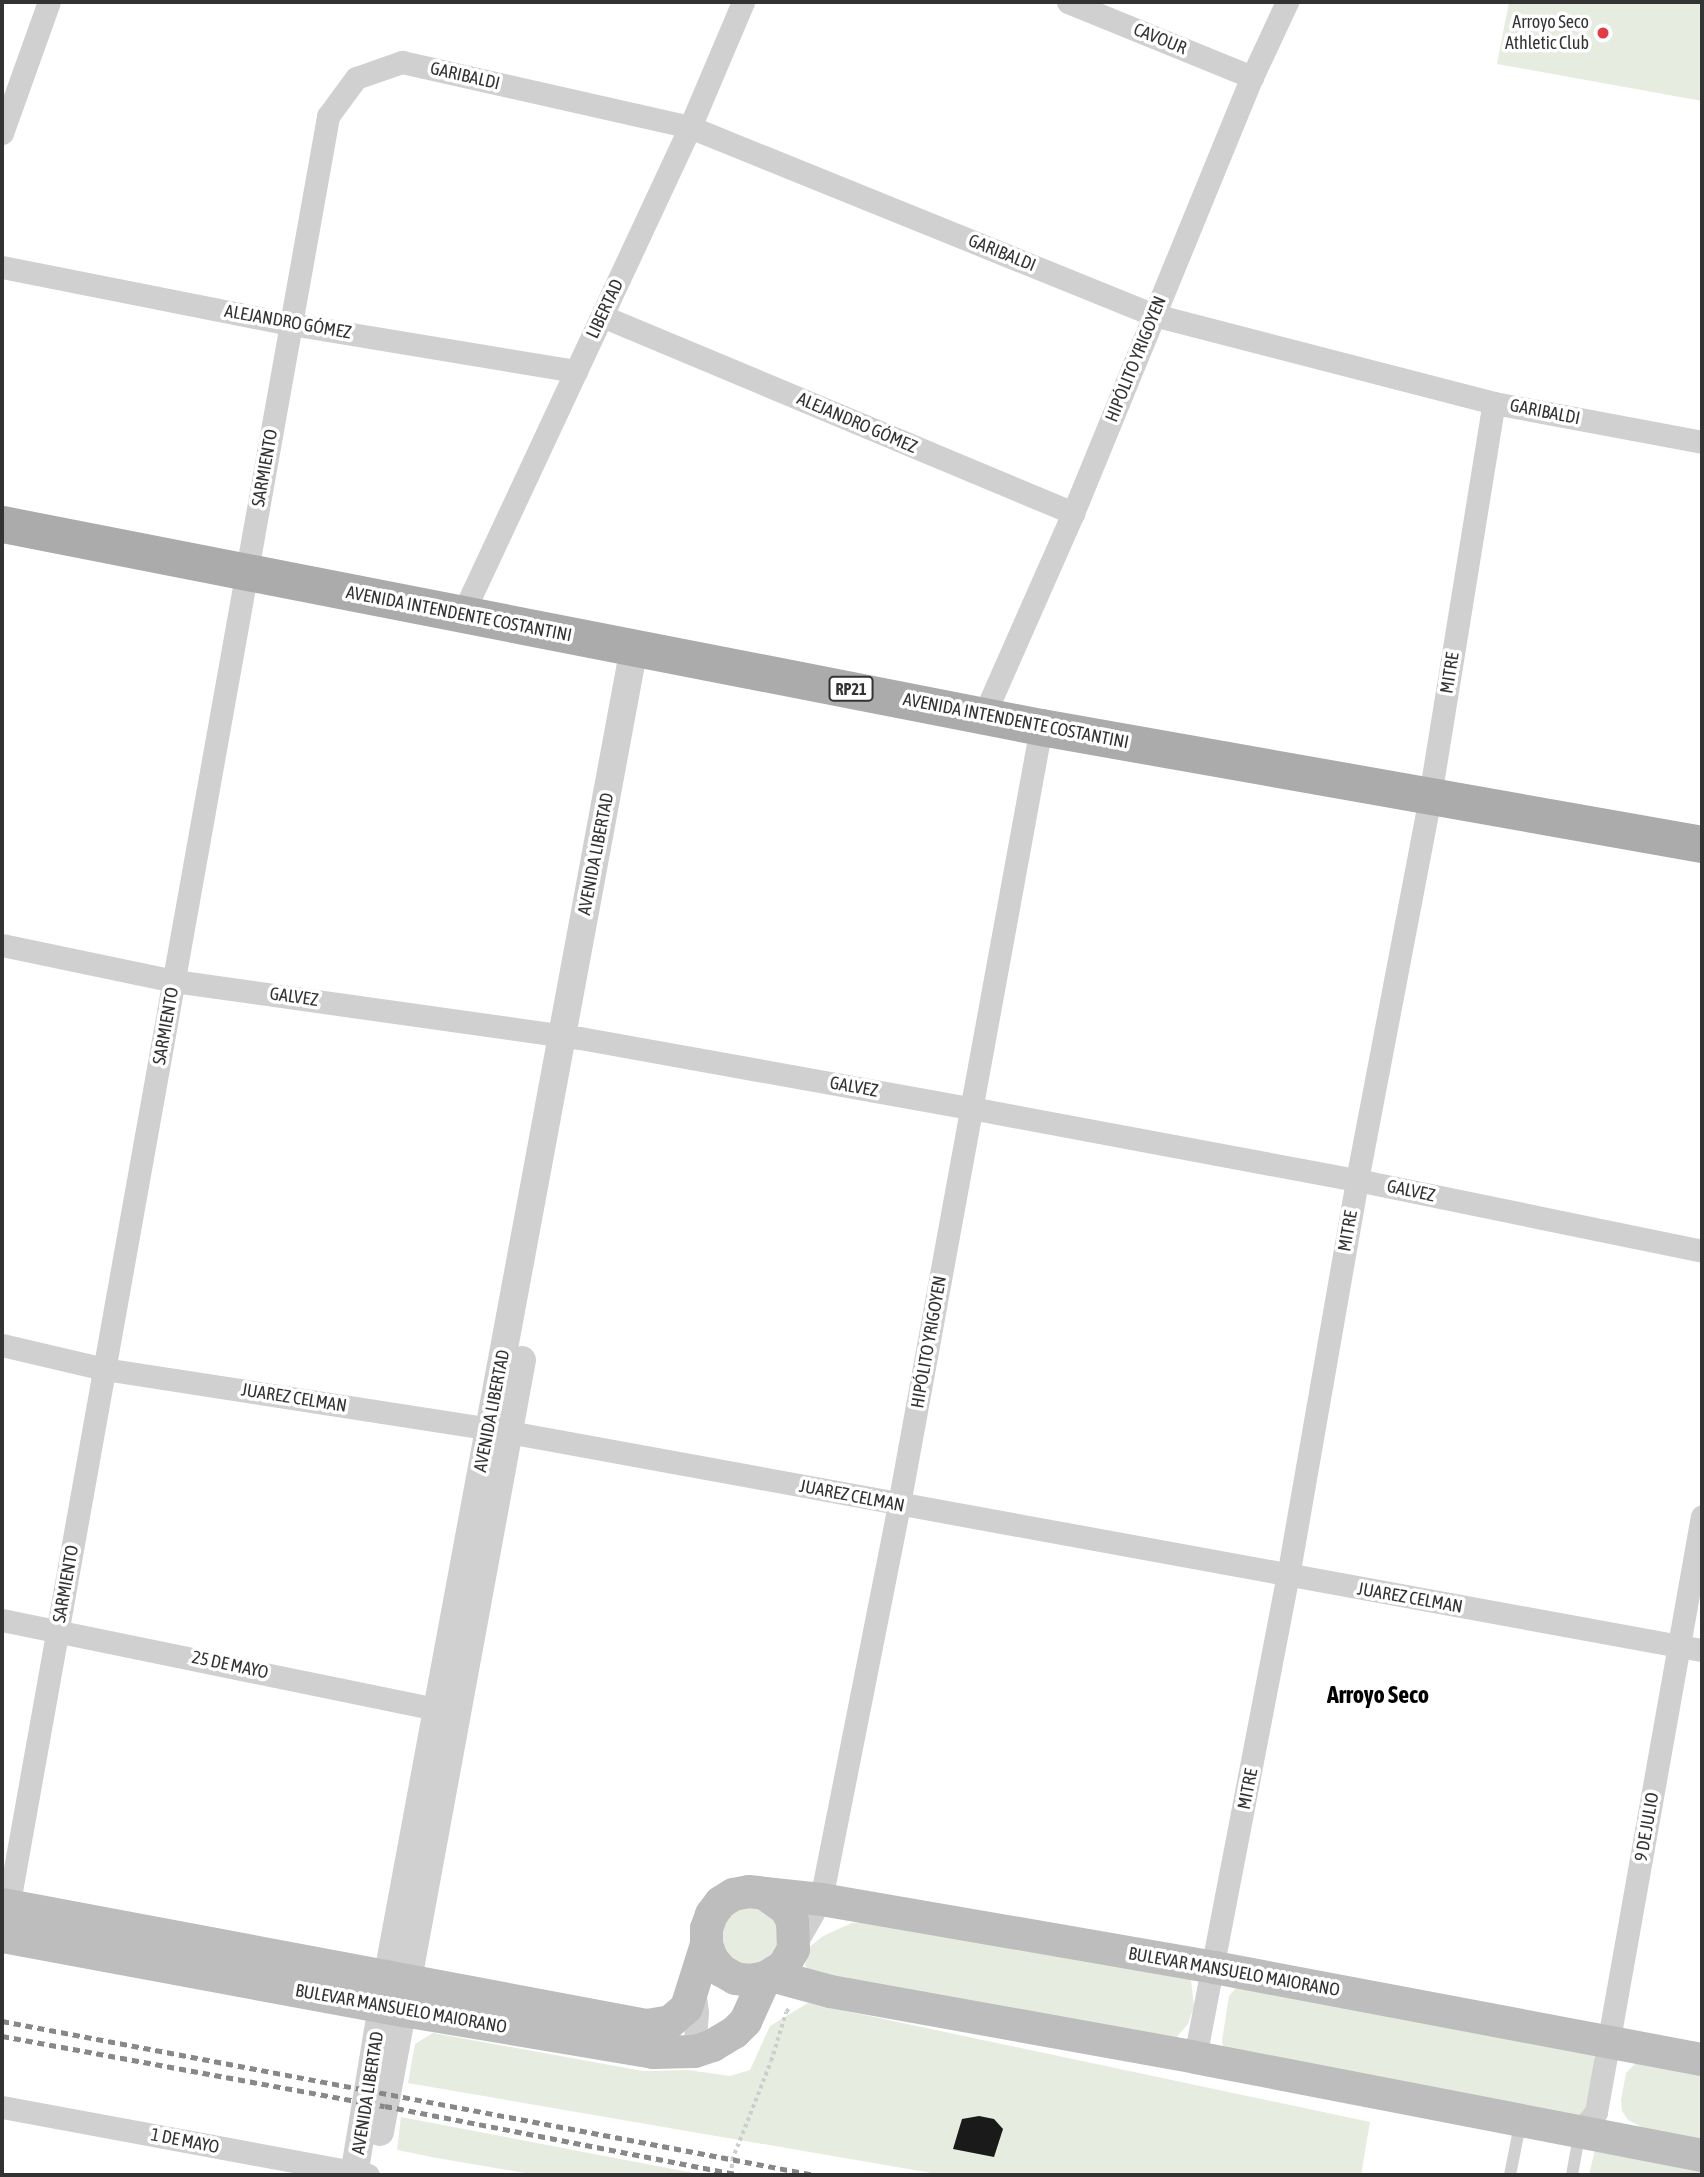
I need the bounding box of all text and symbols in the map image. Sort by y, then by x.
place label: Arroyo Seco Athletic Club [1505,12,1589,54]
street label: CAVOUR [1130,19,1190,59]
marker: Arroyo Seco Athletic Club [1595,25,1611,41]
street label: GARIBALDI [428,57,502,95]
street label: GARIBALDI [965,230,1039,276]
street label: LIBERTAD [582,276,628,342]
street label: HIPÓLITO YRIGOYEN [1101,293,1171,425]
street label: ALEJANDRO GÓMEZ [223,300,353,344]
street label: ALEJANDRO GÓMEZ [794,388,920,458]
street label: GARIBALDI [1508,395,1582,429]
street label: SARMIENTO [248,428,282,508]
street label: AVENIDA INTENDENTE COSTANTINI [344,582,574,646]
street label: MITRE [1436,651,1464,695]
road number: RP21 [828,676,874,702]
street label: AVENIDA INTENDENTE COSTANTINI [901,689,1131,753]
street label: AVENIDA LIBERTAD [574,791,618,917]
street label: GALVEZ [268,983,320,1011]
street label: SARMIENTO [149,986,183,1066]
street label: GALVEZ [828,1072,880,1102]
street label: GALVEZ [1385,1175,1437,1207]
street label: MITRE [1334,1209,1362,1253]
street label: HIPÓLITO YRIGOYEN [907,1274,951,1410]
street label: AVENIDA LIBERTAD [470,1348,514,1474]
street label: JUAREZ CELMAN [240,1379,348,1417]
street label: JUAREZ CELMAN [798,1475,906,1517]
street label: SARMIENTO [49,1544,83,1624]
street label: JUAREZ CELMAN [1356,1578,1464,1618]
street label: 25 DE MAYO [190,1646,270,1684]
district label: Arroyo Seco [1327,1681,1429,1709]
street label: MITRE [1233,1767,1263,1811]
street label: 9 DE JULIO [1630,1791,1664,1863]
street label: BULEVAR MANSUELO MAIORANO [1127,1943,1341,2001]
street label: BULEVAR MANSUELO MAIORANO [294,1980,508,2038]
street label: AVENIDA LIBERTAD [348,2030,388,2156]
street label: 1 DE MAYO [149,2124,221,2158]

